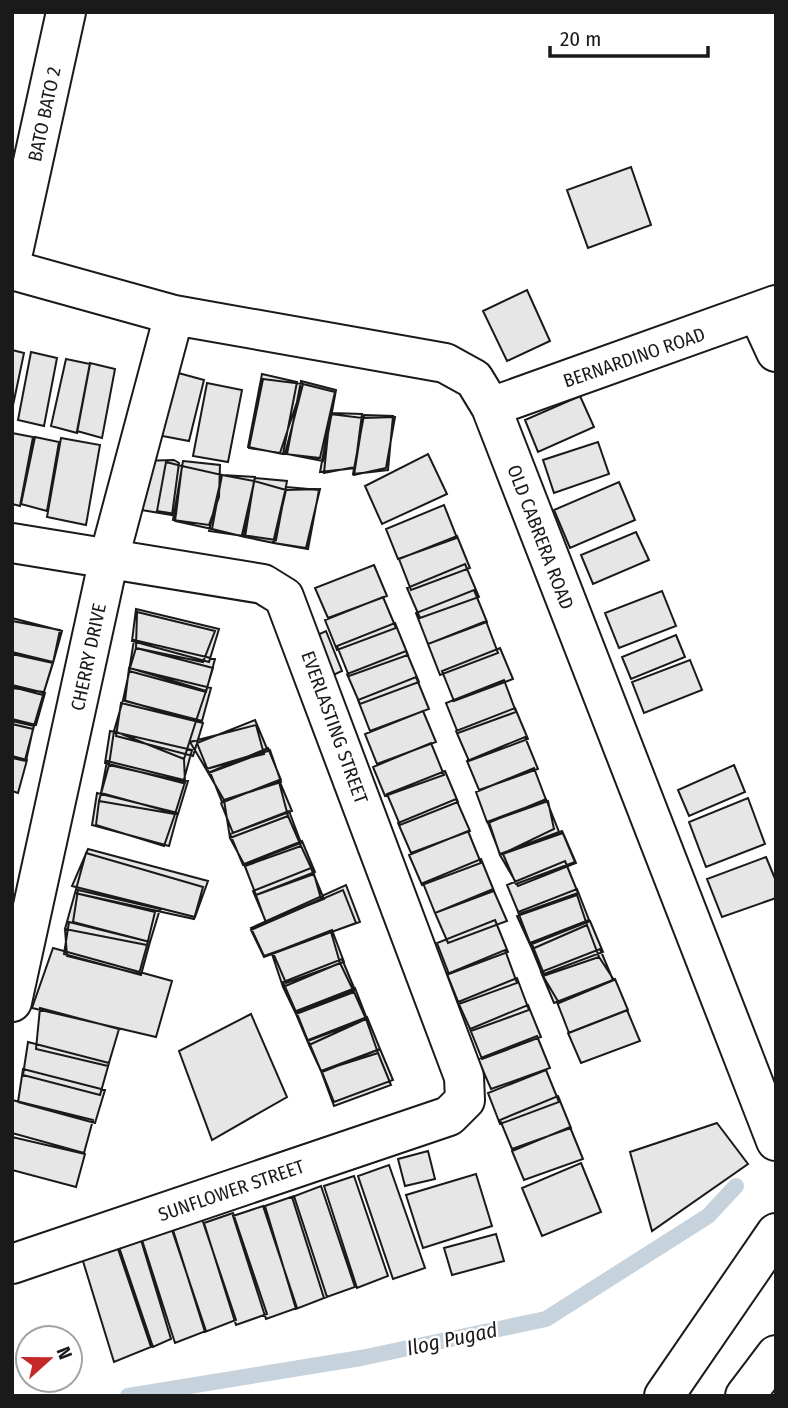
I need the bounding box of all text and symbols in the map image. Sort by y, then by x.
scale bar [550,14,708,58]
text: 20 m [560,26,601,52]
street label: BATO BATO 2 [23,65,66,164]
street label: BERNARDINO ROAD [560,322,708,393]
street label: OLD CABRERA ROAD [502,462,579,613]
street label: CHERRY DRIVE [66,601,111,713]
street label: EVERLASTING STREET [296,648,373,807]
street label: SUNFLOWER STREET [155,1155,307,1226]
water label: Ilog Pugad [404,1317,500,1361]
north arrow [14,1324,84,1394]
text: N [52,1344,77,1363]

